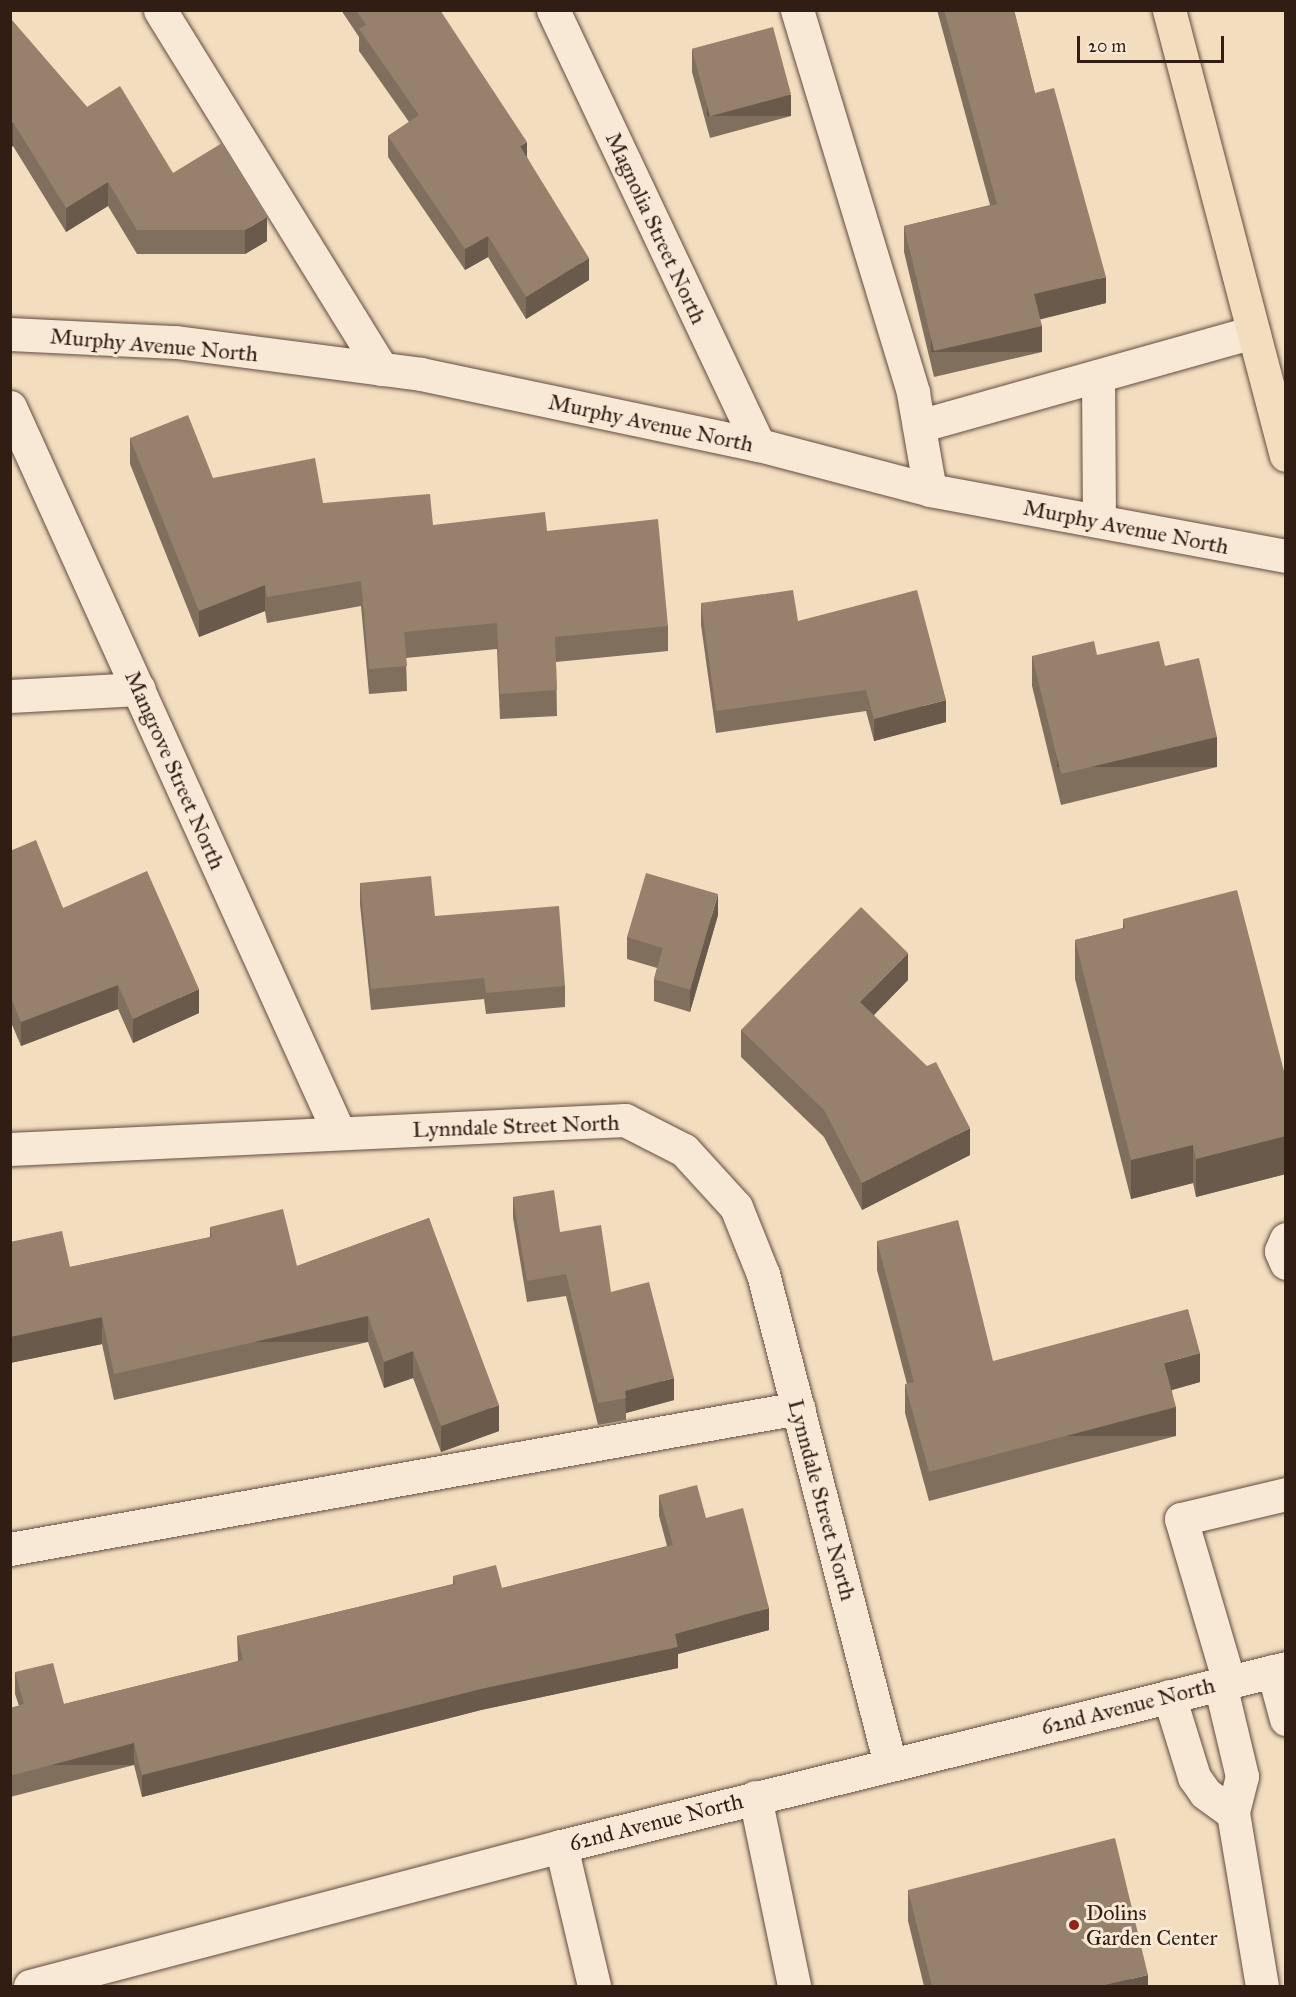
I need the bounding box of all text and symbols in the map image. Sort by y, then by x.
scale bar [1080,24,1227,62]
text: 20 m [1088,35,1126,57]
street label: Magnolia Street North [600,128,712,328]
street label: Murphy Avenue North [49,323,259,367]
street label: Murphy Avenue North [546,388,756,458]
street label: Murphy Avenue North [1021,494,1231,560]
street label: Mangrove Street North [119,667,231,873]
street label: Lynndale Street North [412,1109,620,1143]
street label: Lynndale Street North [782,1396,862,1604]
street label: 62nd Avenue North [1038,1672,1218,1740]
street label: 62nd Avenue North [566,1788,746,1856]
place label: Dolins Garden Center [1086,1899,1218,1951]
marker: Dolins Garden Center [1067,1918,1081,1932]

